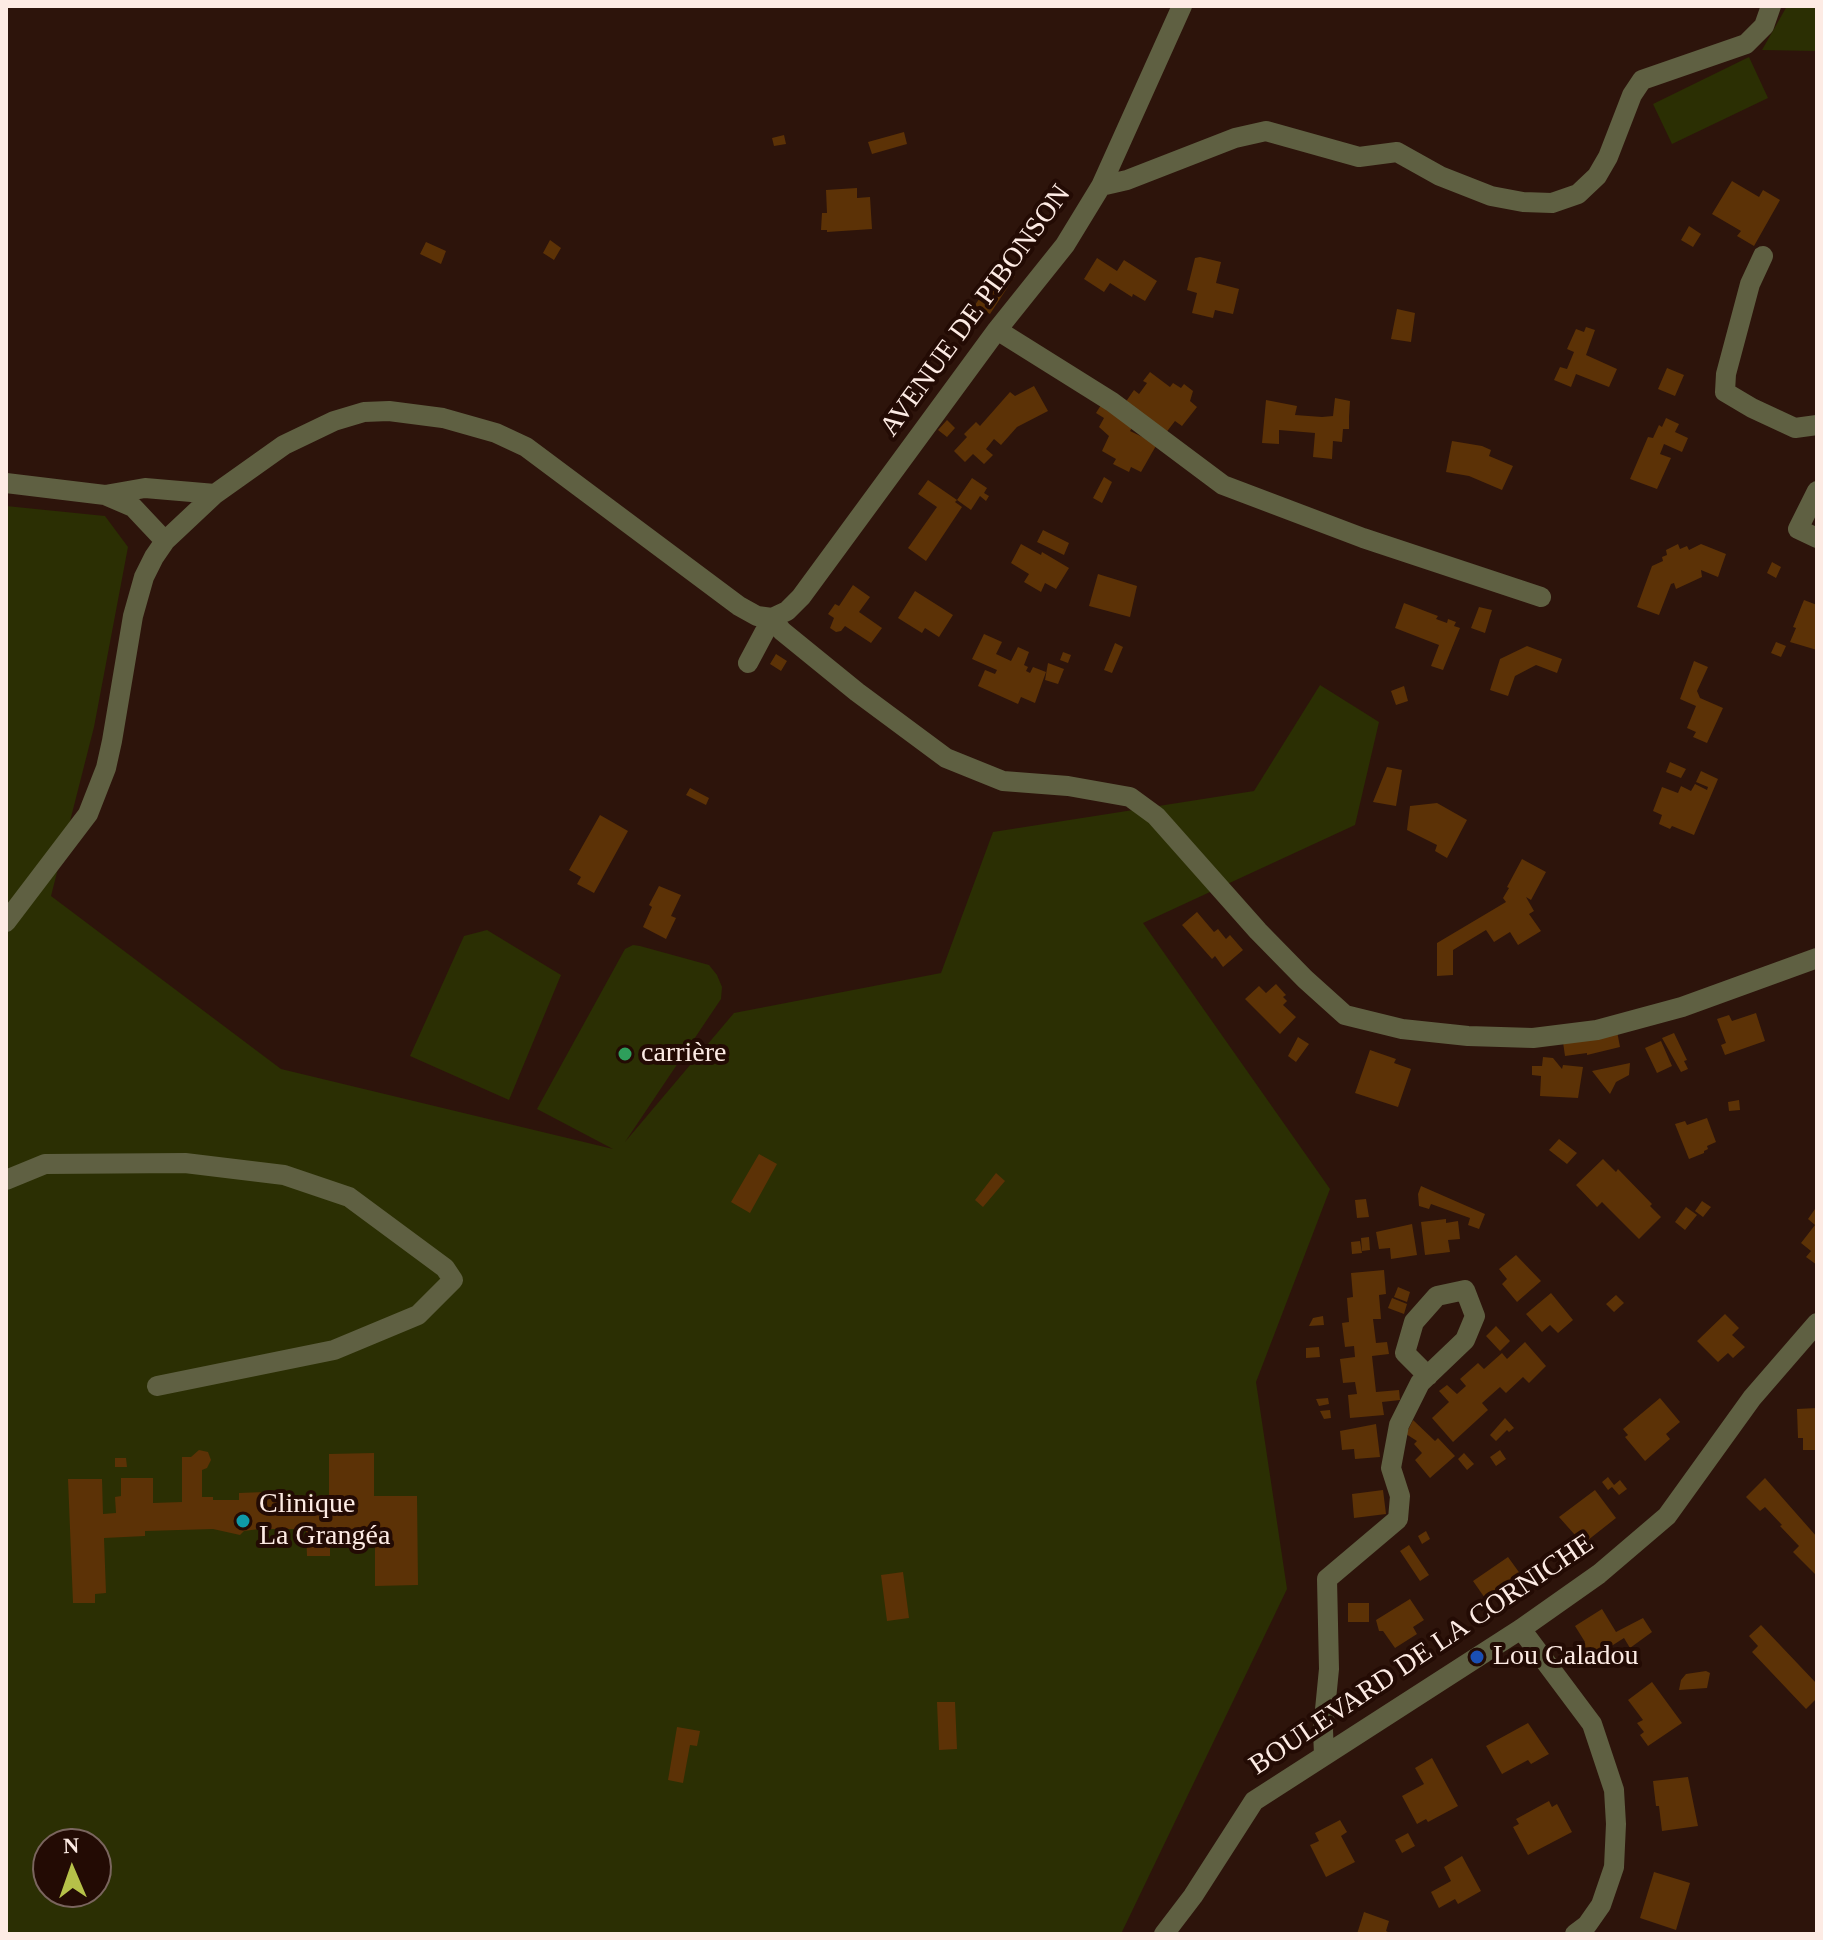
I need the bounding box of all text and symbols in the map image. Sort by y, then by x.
street label: AVENUE DE PIBONSON [873,179,1079,443]
place label: carrière [641,1037,726,1071]
marker: carrière [616,1045,634,1063]
place label: Clinique La Grangéa [259,1488,390,1554]
marker: Clinique La Grangéa [234,1512,252,1530]
street label: BOULEVARD DE LA CORNICHE [1244,1527,1600,1783]
place label: Lou Caladou [1493,1640,1638,1674]
marker: Lou Caladou [1468,1648,1486,1666]
north arrow [32,1828,112,1908]
text: N [63,1833,80,1858]

